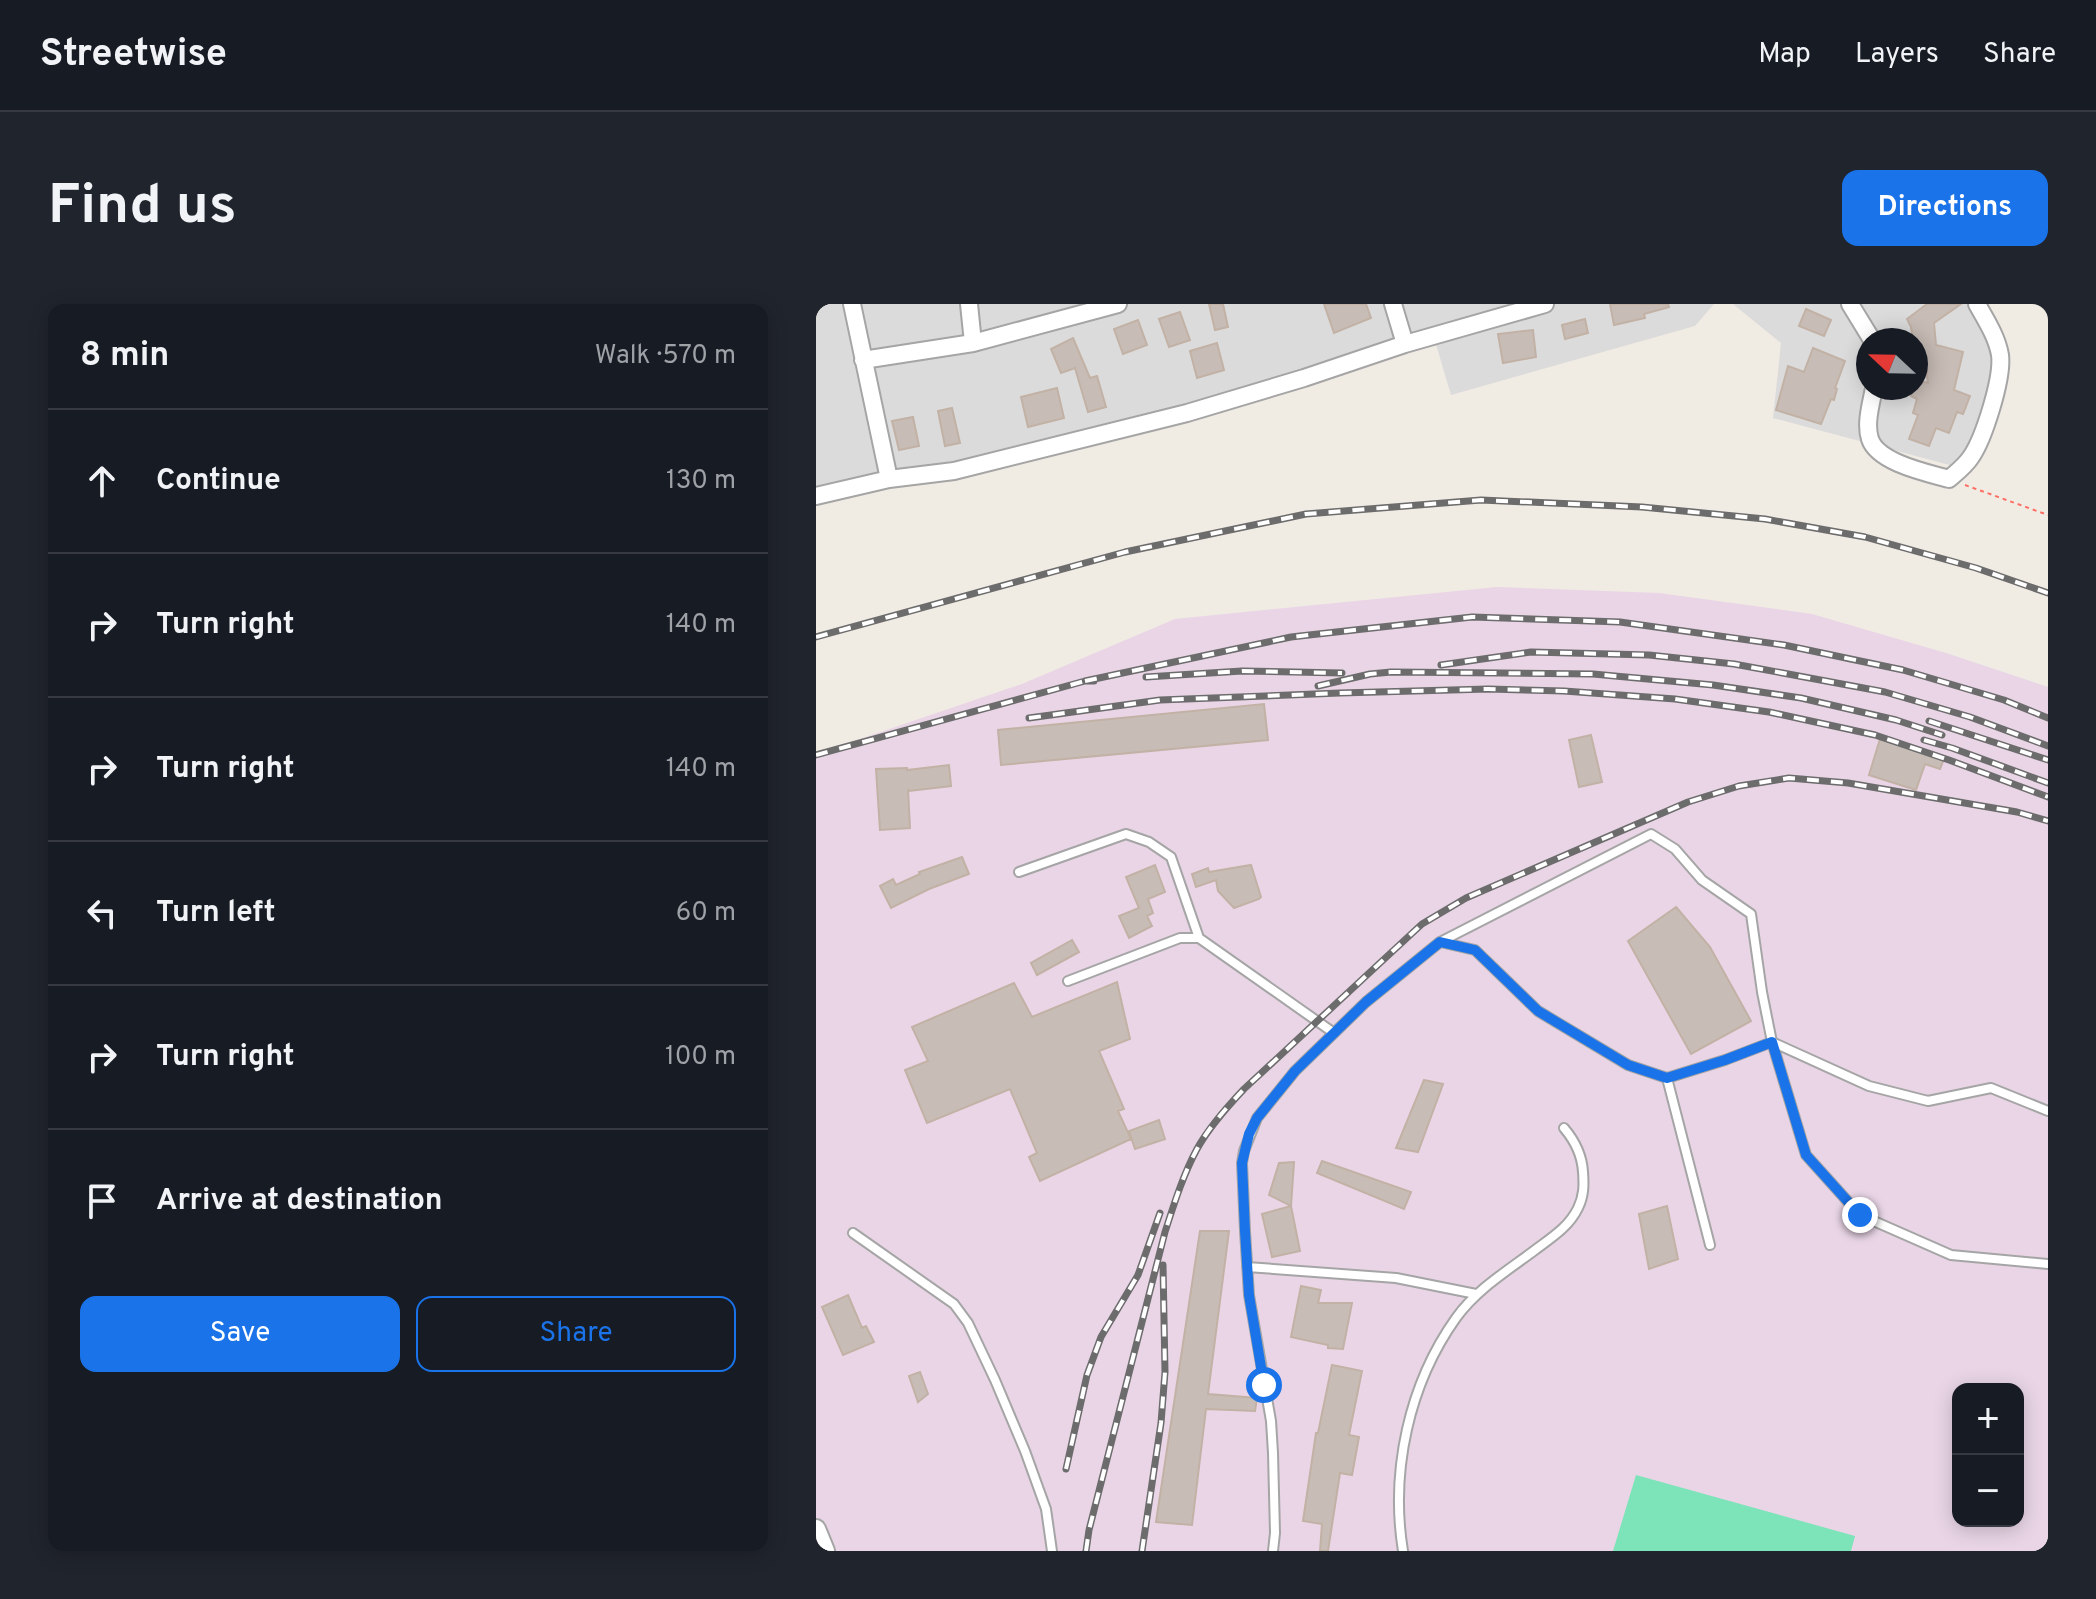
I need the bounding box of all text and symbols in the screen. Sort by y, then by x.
text: Streetwise [40,31,227,80]
text: Map [1758,37,1811,73]
text: Layers [1855,37,1939,73]
text: Share [1983,37,2056,73]
button: Directions [1842,170,2048,246]
text: Find us [48,173,237,243]
north arrow [1856,328,1928,400]
text: 8 min [80,335,169,378]
text: Walk · 570 m [595,340,736,373]
icon: ahead [80,459,124,503]
text: Continue [156,463,281,500]
text: 130 m [666,465,736,498]
icon: right [80,603,124,647]
text: Turn right [156,607,294,644]
text: 140 m [666,609,736,642]
icon: right [80,747,124,791]
text: Turn right [156,751,294,788]
text: 140 m [666,753,736,786]
icon: left [80,891,124,935]
text: Turn left [156,895,276,932]
text: 60 m [676,897,736,930]
icon: right [80,1035,124,1079]
text: Turn right [156,1039,294,1076]
text: 100 m [665,1041,736,1074]
icon: arrive [80,1179,124,1223]
text: Arrive at destination [156,1183,442,1220]
route end [1842,1197,1878,1233]
button: Save [80,1296,400,1372]
button: Share [416,1296,736,1372]
route start [1246,1367,1282,1403]
map controls [1952,1383,2024,1527]
button: + [1952,1383,2024,1455]
button: − [1952,1455,2024,1527]

